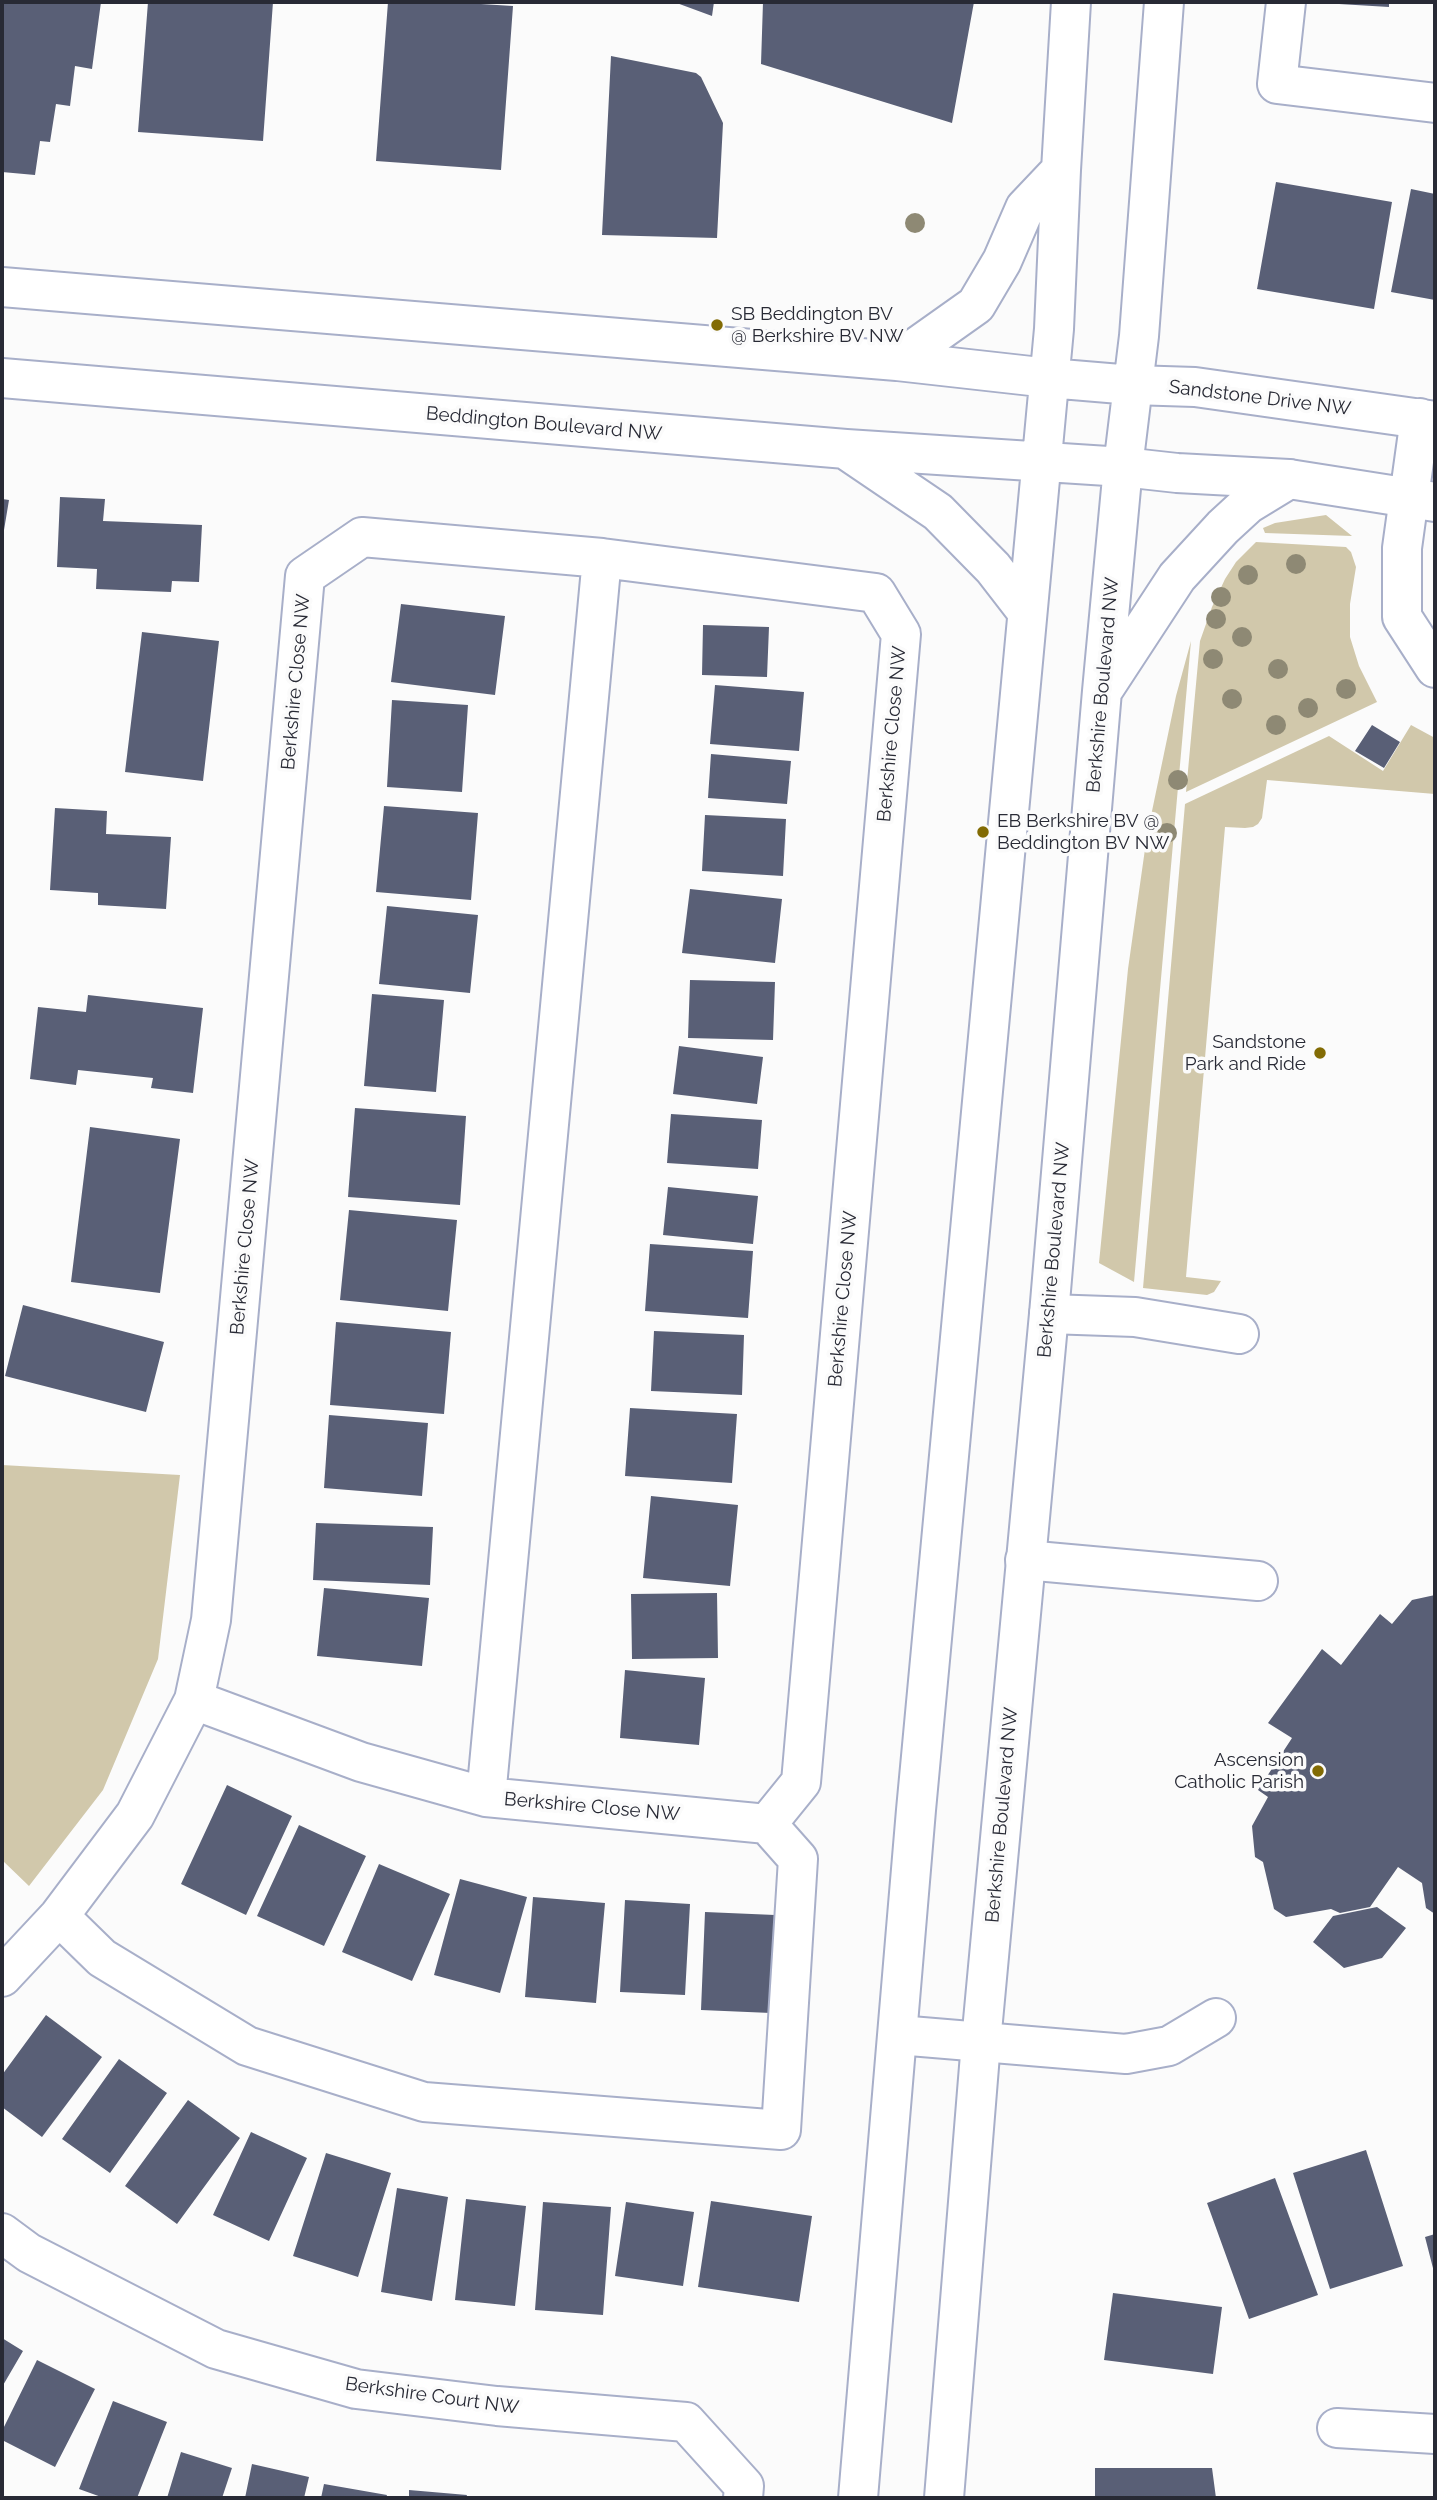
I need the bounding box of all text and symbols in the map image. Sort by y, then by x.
place label: SB Beddington BV @ Berkshire BV NW [731,303,904,347]
marker: SB Beddington BV @ Berkshire BV NW [709,317,725,333]
street label: Sandstone Drive NW [1168,376,1352,420]
street label: Beddington Boulevard NW [425,402,663,446]
street label: Berkshire Boulevard NW [1082,576,1124,794]
street label: Berkshire Close NW [277,593,315,771]
street label: Berkshire Close NW [873,645,911,823]
place label: EB Berkshire BV @ Beddington BV NW [997,810,1169,854]
marker: EB Berkshire BV @ Beddington BV NW [975,824,991,840]
place label: Sandstone Park and Ride [1185,1031,1306,1075]
marker: Sandstone Park and Ride [1312,1045,1328,1061]
street label: Berkshire Boulevard NW [1033,1141,1075,1359]
street label: Berkshire Close NW [226,1158,264,1336]
street label: Berkshire Close NW [824,1210,862,1388]
street label: Berkshire Boulevard NW [981,1706,1023,1924]
place label: Ascension Catholic Parish [1174,1749,1304,1793]
marker: Ascension Catholic Parish [1310,1763,1326,1779]
street label: Berkshire Close NW [503,1788,681,1826]
street label: Berkshire Court NW [344,2373,520,2419]

